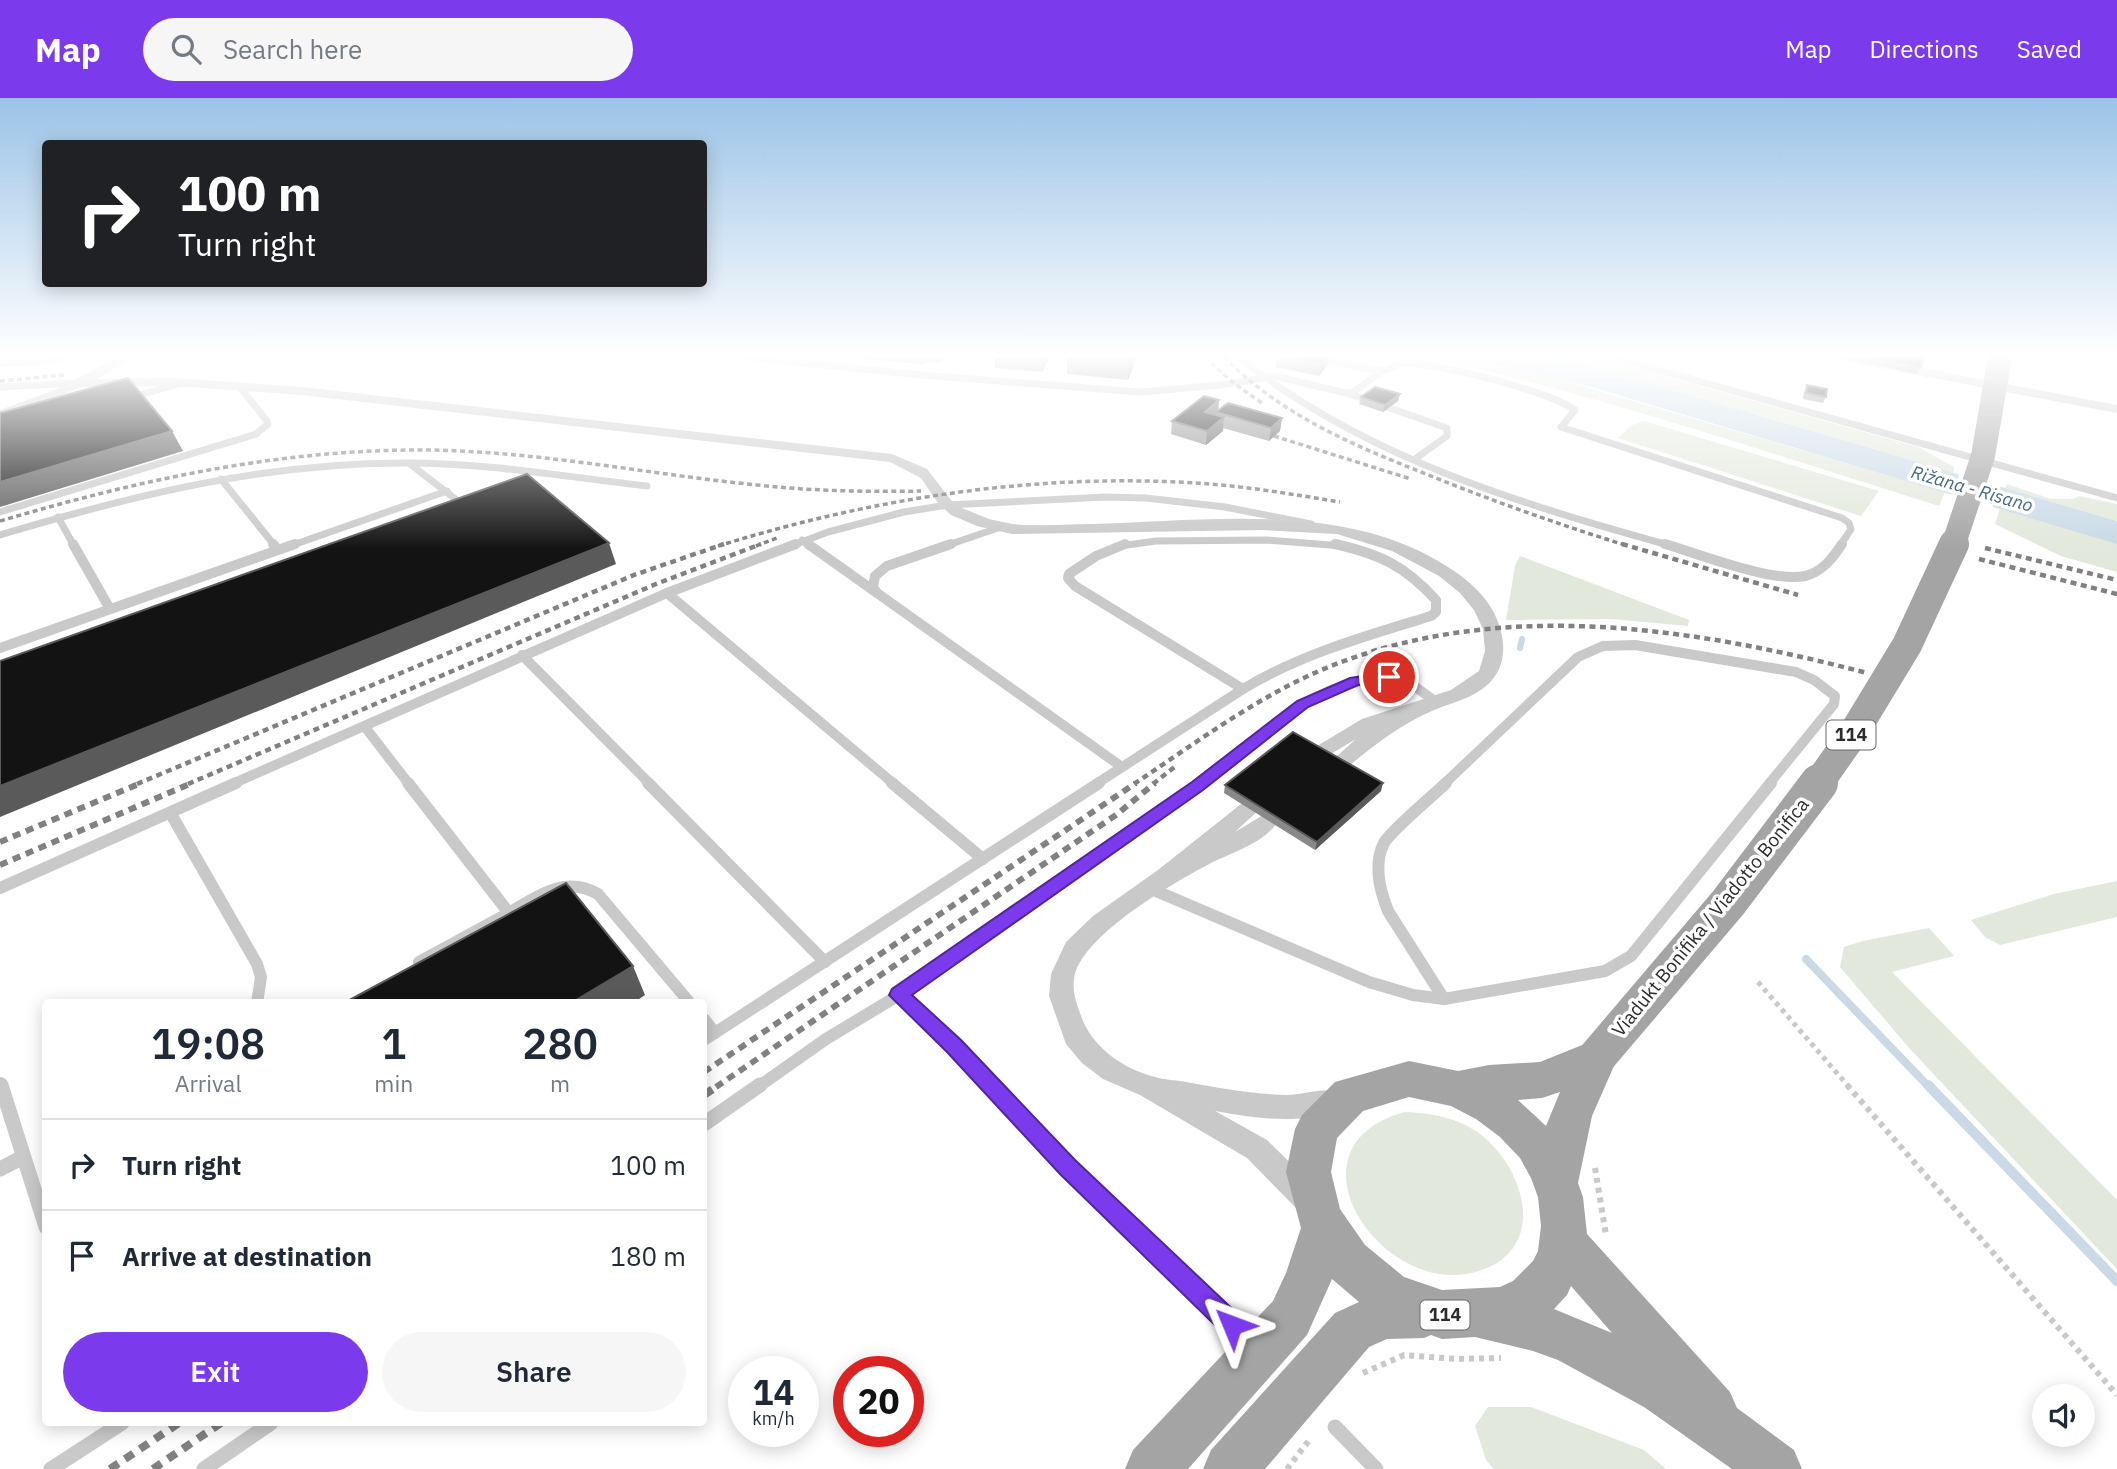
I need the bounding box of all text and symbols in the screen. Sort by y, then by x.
search box [143,18,633,81]
text: Map [35,28,101,71]
icon: search [167,30,205,68]
text: Search here [223,32,362,66]
text: Map [1785,33,1831,65]
text: Directions [1869,33,1979,65]
text: Saved [2017,33,2082,65]
text: 100 m [178,161,322,224]
icon: right [63,168,154,259]
text: Turn right [178,223,316,265]
water label: Rižana - Risano [1909,460,2036,517]
pin [1359,647,1419,707]
icon: arrive [1370,658,1408,696]
road number: 114 [1826,720,1876,750]
street label: Viadukt Bonifika / Viadotto Bonifica [1606,793,1814,1041]
text: 19:08 [151,1016,265,1071]
text: 1 [381,1016,406,1071]
text: 280 [522,1016,598,1071]
text: Arrival [175,1068,242,1098]
text: min [374,1068,413,1098]
text: m [550,1068,570,1098]
icon: right [63,1146,101,1184]
text: Turn right [122,1148,241,1182]
text: 100 m [610,1148,686,1182]
icon: arrive [63,1237,101,1275]
text: Arrive at destination [122,1239,372,1273]
text: 180 m [610,1239,686,1273]
position arrow [1195,1288,1269,1362]
road number: 114 [1420,1300,1470,1330]
button: Exit [63,1332,368,1412]
button: Share [382,1332,686,1412]
speed limit sign: 20 [833,1356,924,1447]
text: 14 [752,1369,795,1415]
map controls [2032,1384,2095,1447]
button: sound [2032,1384,2095,1447]
text: km/h [752,1407,795,1430]

